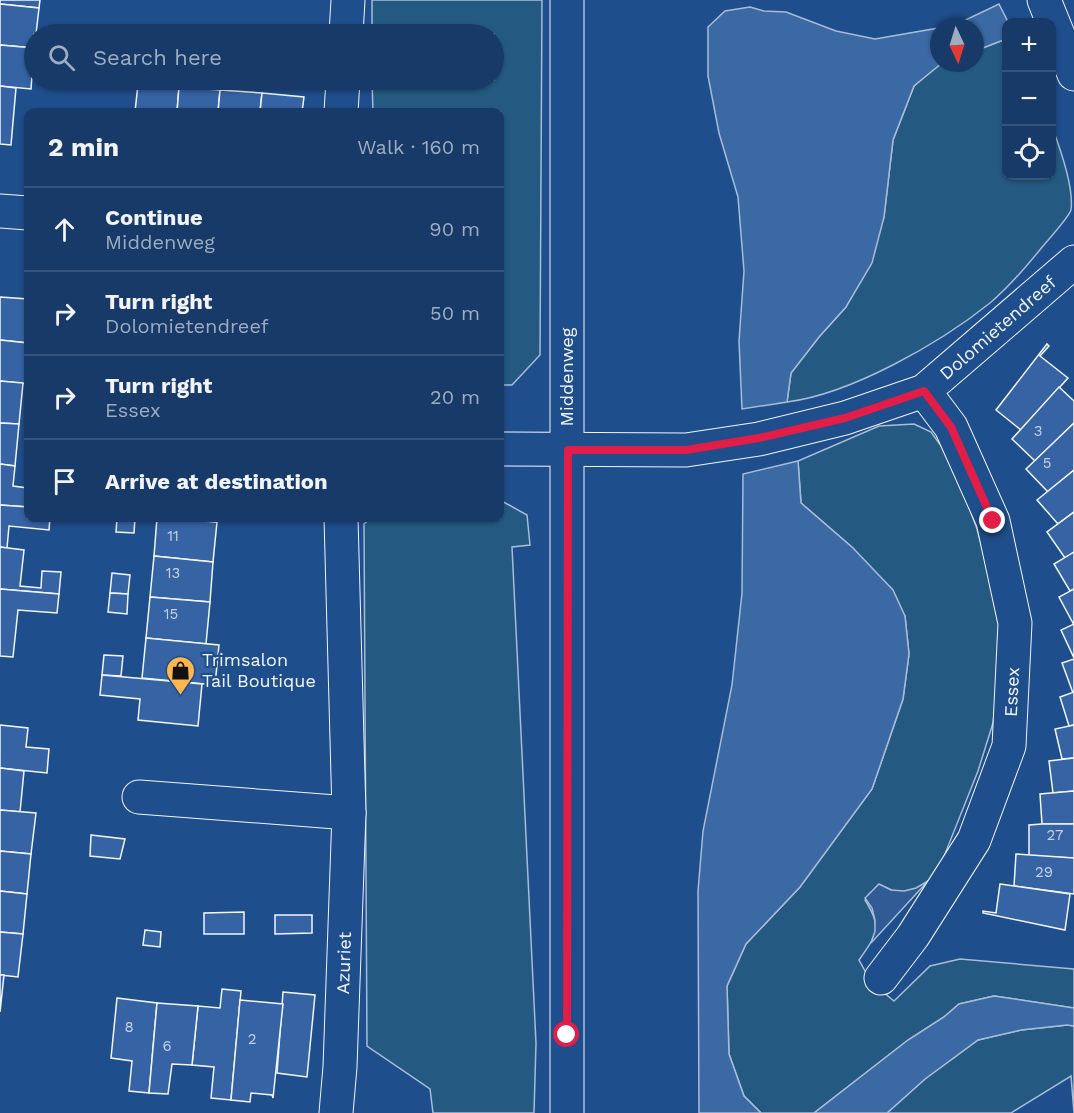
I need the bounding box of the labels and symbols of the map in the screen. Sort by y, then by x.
north arrow [930,18,984,72]
street label: Dolomietendreef [935,271,1060,384]
street label: Middenweg [556,327,577,426]
house number: 3 [1034,422,1042,440]
house number: 5 [1043,454,1051,472]
route end [979,507,1005,533]
house number: 11 [167,527,179,545]
house number: 13 [166,564,180,582]
house number: 15 [164,605,178,623]
place label: Trimsalon Tail Boutique [202,649,316,691]
shop icon: Trimsalon Tail Boutique [165,654,197,696]
street label: Essex [1000,666,1023,718]
house number: 27 [1047,826,1063,844]
house number: 29 [1035,863,1053,881]
street label: Azuriet [332,931,355,995]
house number: 8 [124,1018,134,1036]
route start [553,1021,579,1047]
house number: 2 [248,1030,256,1048]
house number: 6 [162,1037,172,1055]

